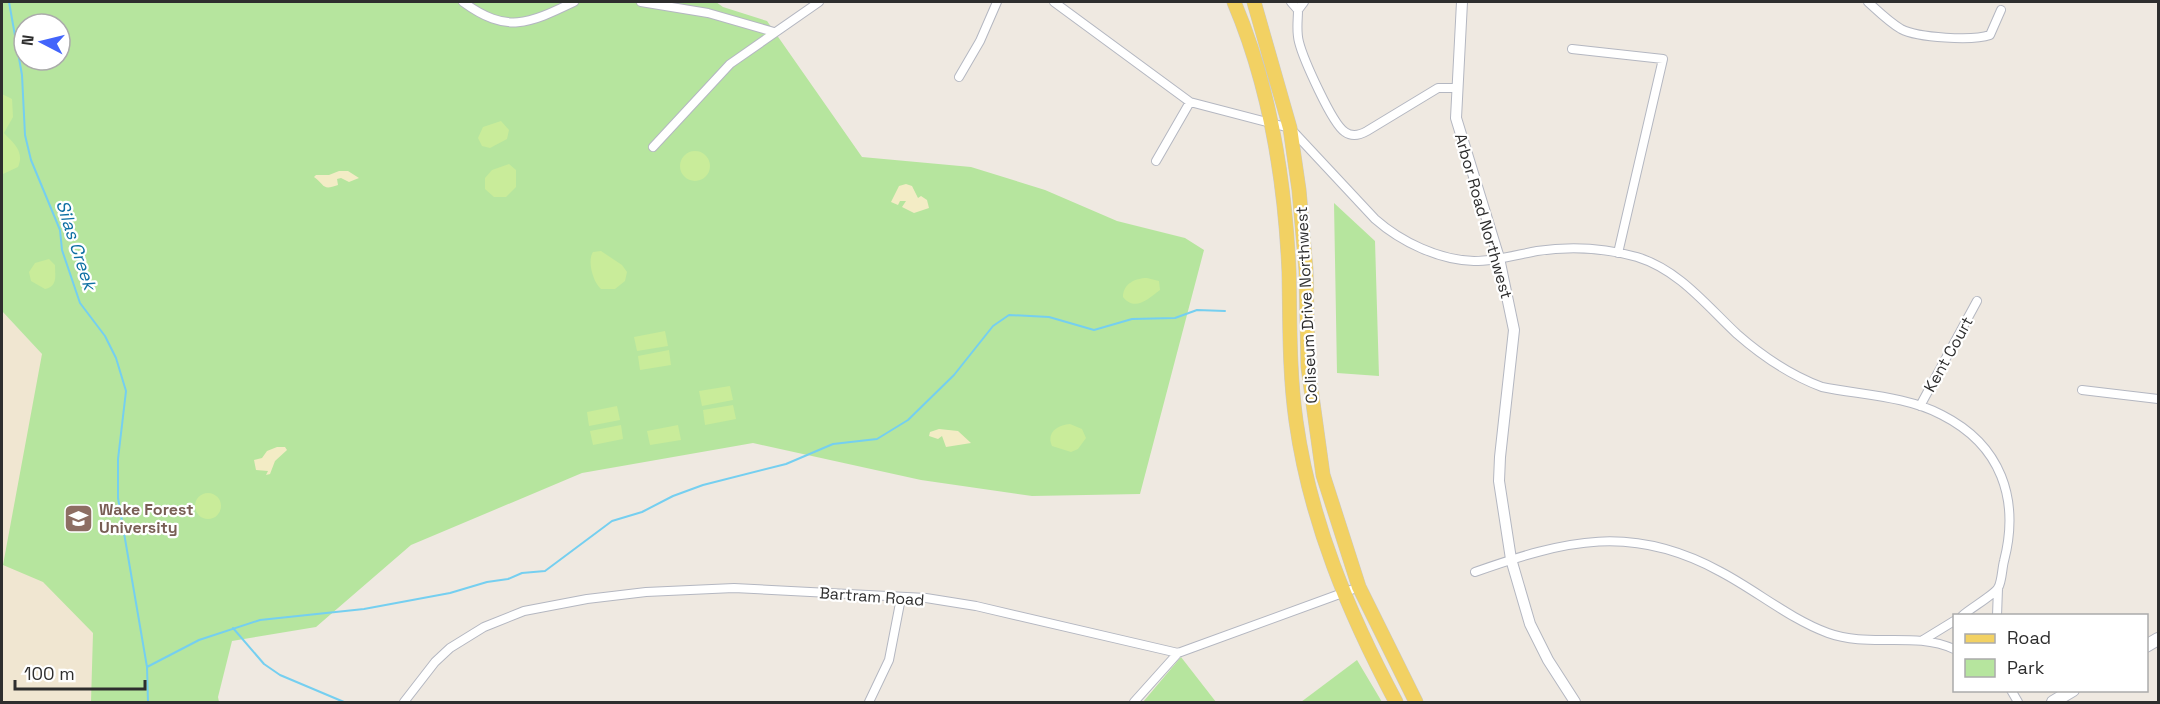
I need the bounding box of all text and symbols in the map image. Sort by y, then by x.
north arrow [12,12,72,72]
text: N [17,34,39,47]
street label: Arbor Road Northwest [1450,131,1517,301]
water label: Silas Creek [51,197,103,295]
street label: Coliseum Drive Northwest [1291,206,1322,404]
street label: Kent Court [1919,313,1978,396]
place label: Wake Forest University [99,499,193,538]
school or university icon: Wake Forest University [62,502,94,534]
street label: Bartram Road [819,582,925,611]
legend [1953,614,2148,692]
text: Road [2007,626,2051,649]
scale bar [15,653,146,691]
text: Park [2007,656,2045,679]
text: 100 m [24,662,75,685]

